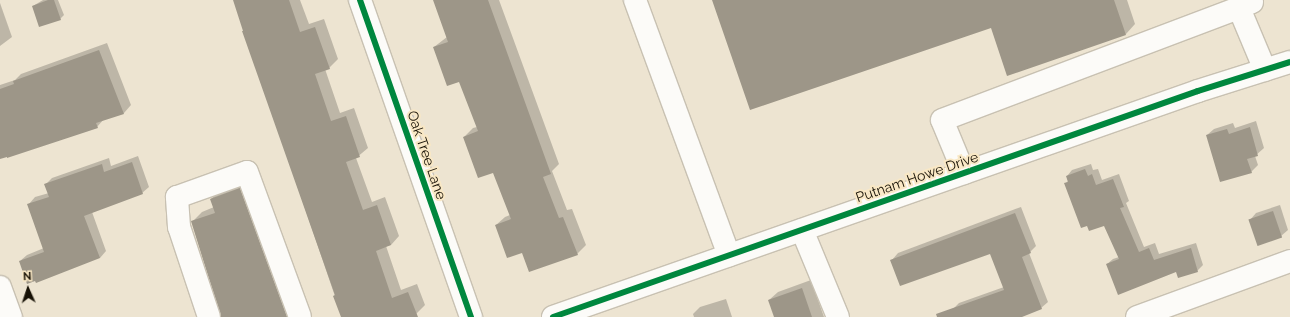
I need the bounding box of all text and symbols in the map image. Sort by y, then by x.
street label: Oak Tree Lane [404,108,450,202]
street label: Putnam Howe Drive [853,148,981,206]
north arrow [8,269,48,309]
text: N [23,270,32,283]

